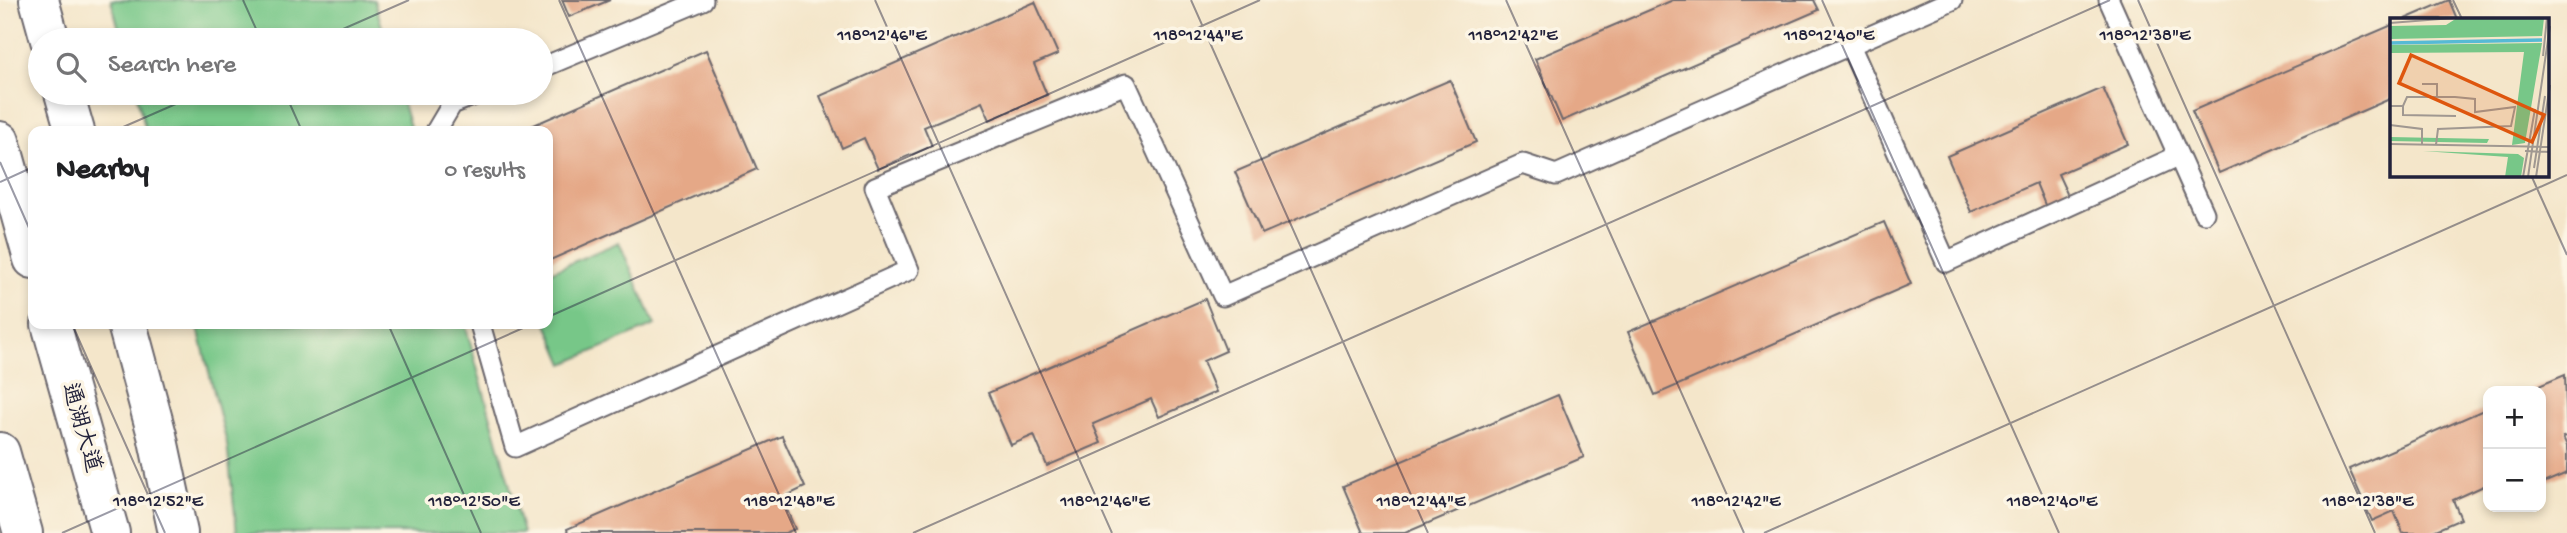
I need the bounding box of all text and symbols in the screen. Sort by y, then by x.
inset map [2390,18,2550,177]
text: 118°12'46"E [836,26,928,47]
text: 118°12'44"E [1153,26,1243,47]
text: 118°12'42"E [1467,26,1558,47]
text: 118°12'40"E [1783,26,1875,47]
text: 118°12'38"E [2098,26,2191,47]
search box [28,28,553,105]
icon: search [52,48,90,86]
text: Search here [108,51,236,82]
text: Nearby [56,154,149,189]
text: 0 results [444,158,525,185]
street label: 通湖大道 [54,380,107,476]
map controls [2483,386,2546,512]
button: + [2483,386,2546,449]
button: − [2483,449,2546,512]
text: 118°12'52"E [112,492,204,513]
text: 118°12'50"E [427,492,521,513]
text: 118°12'48"E [743,492,835,513]
text: 118°12'46"E [1059,492,1151,513]
text: 118°12'44"E [1376,492,1466,513]
text: 118°12'42"E [1690,492,1781,513]
text: 118°12'40"E [2006,492,2098,513]
text: 118°12'38"E [2321,492,2414,513]

